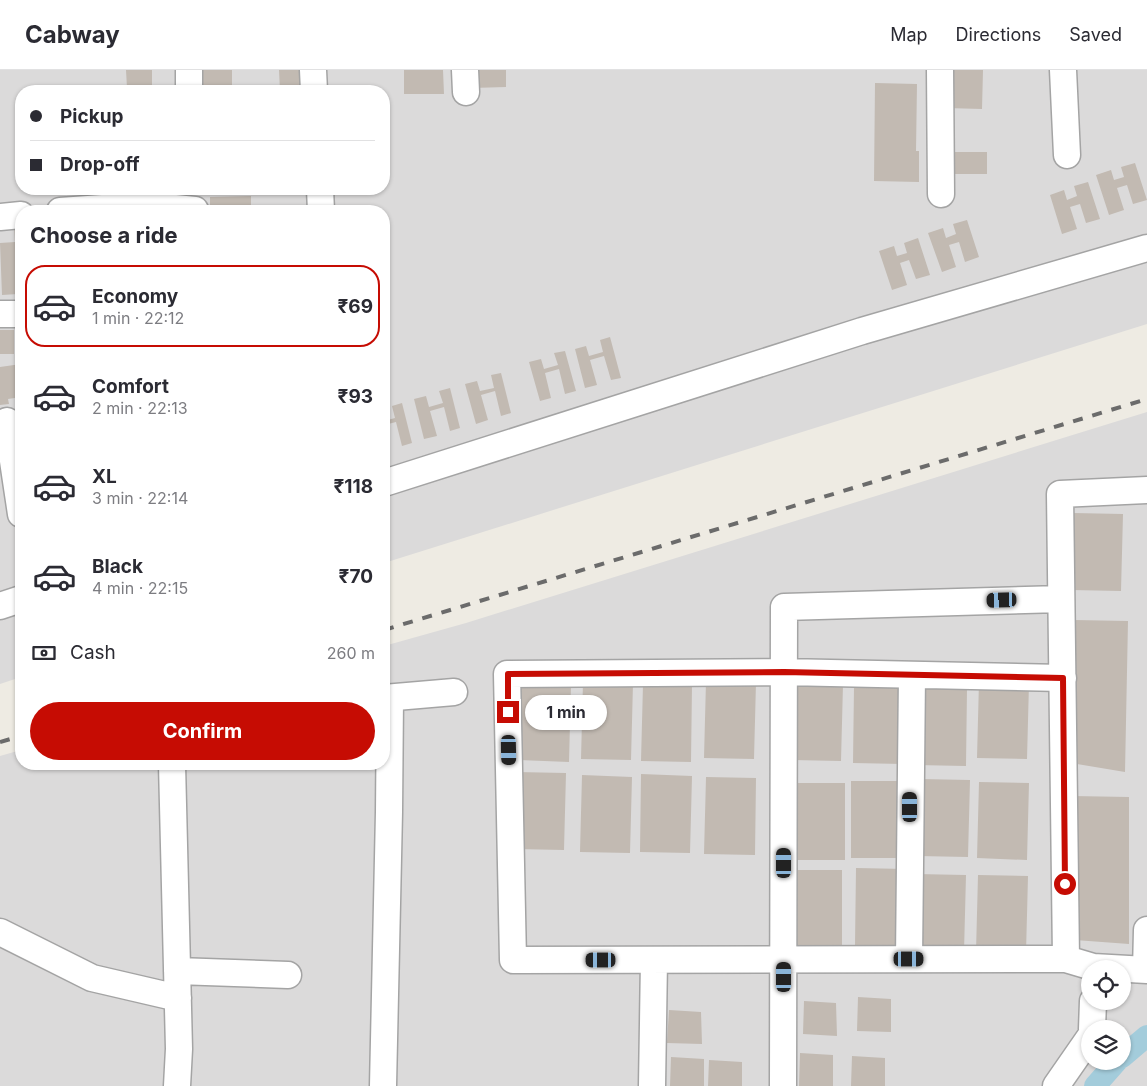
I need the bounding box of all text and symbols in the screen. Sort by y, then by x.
text: Cabway [25,20,120,49]
text: Map [890,24,928,45]
text: Directions [956,24,1041,45]
text: Saved [1069,24,1122,45]
text: Pickup [60,105,123,128]
text: Drop-off [60,153,140,176]
text: Choose a ride [30,222,178,248]
icon: car [32,284,77,329]
text: Economy [92,285,178,308]
text: ₹69 [337,295,373,318]
text: 1 min · 22:12 [92,308,184,328]
icon: car [32,374,77,419]
text: Comfort [92,375,169,398]
text: ₹93 [338,385,373,408]
text: 2 min · 22:13 [92,398,188,418]
icon: car [32,464,77,509]
text: XL [92,465,117,488]
text: ₹118 [333,475,373,498]
text: 3 min · 22:14 [92,488,188,508]
icon: car [32,554,77,599]
text: Black [92,555,143,578]
text: ₹70 [339,565,373,588]
text: 4 min · 22:15 [92,578,188,598]
car [986,592,1017,608]
icon: cash [30,639,58,667]
text: Cash [70,641,116,664]
text: 260 m [327,643,375,663]
callout: 1 min [526,694,608,730]
route end [497,701,519,723]
button: Confirm [30,702,375,760]
text: 1 min [546,702,586,722]
car [501,735,516,765]
car [902,792,917,822]
car [776,848,791,878]
route start [1054,873,1076,895]
car [894,952,924,967]
car [586,953,616,968]
map controls [1081,960,1131,1070]
button: locate [1081,960,1131,1010]
car [776,962,791,992]
button: layers [1081,1020,1131,1070]

